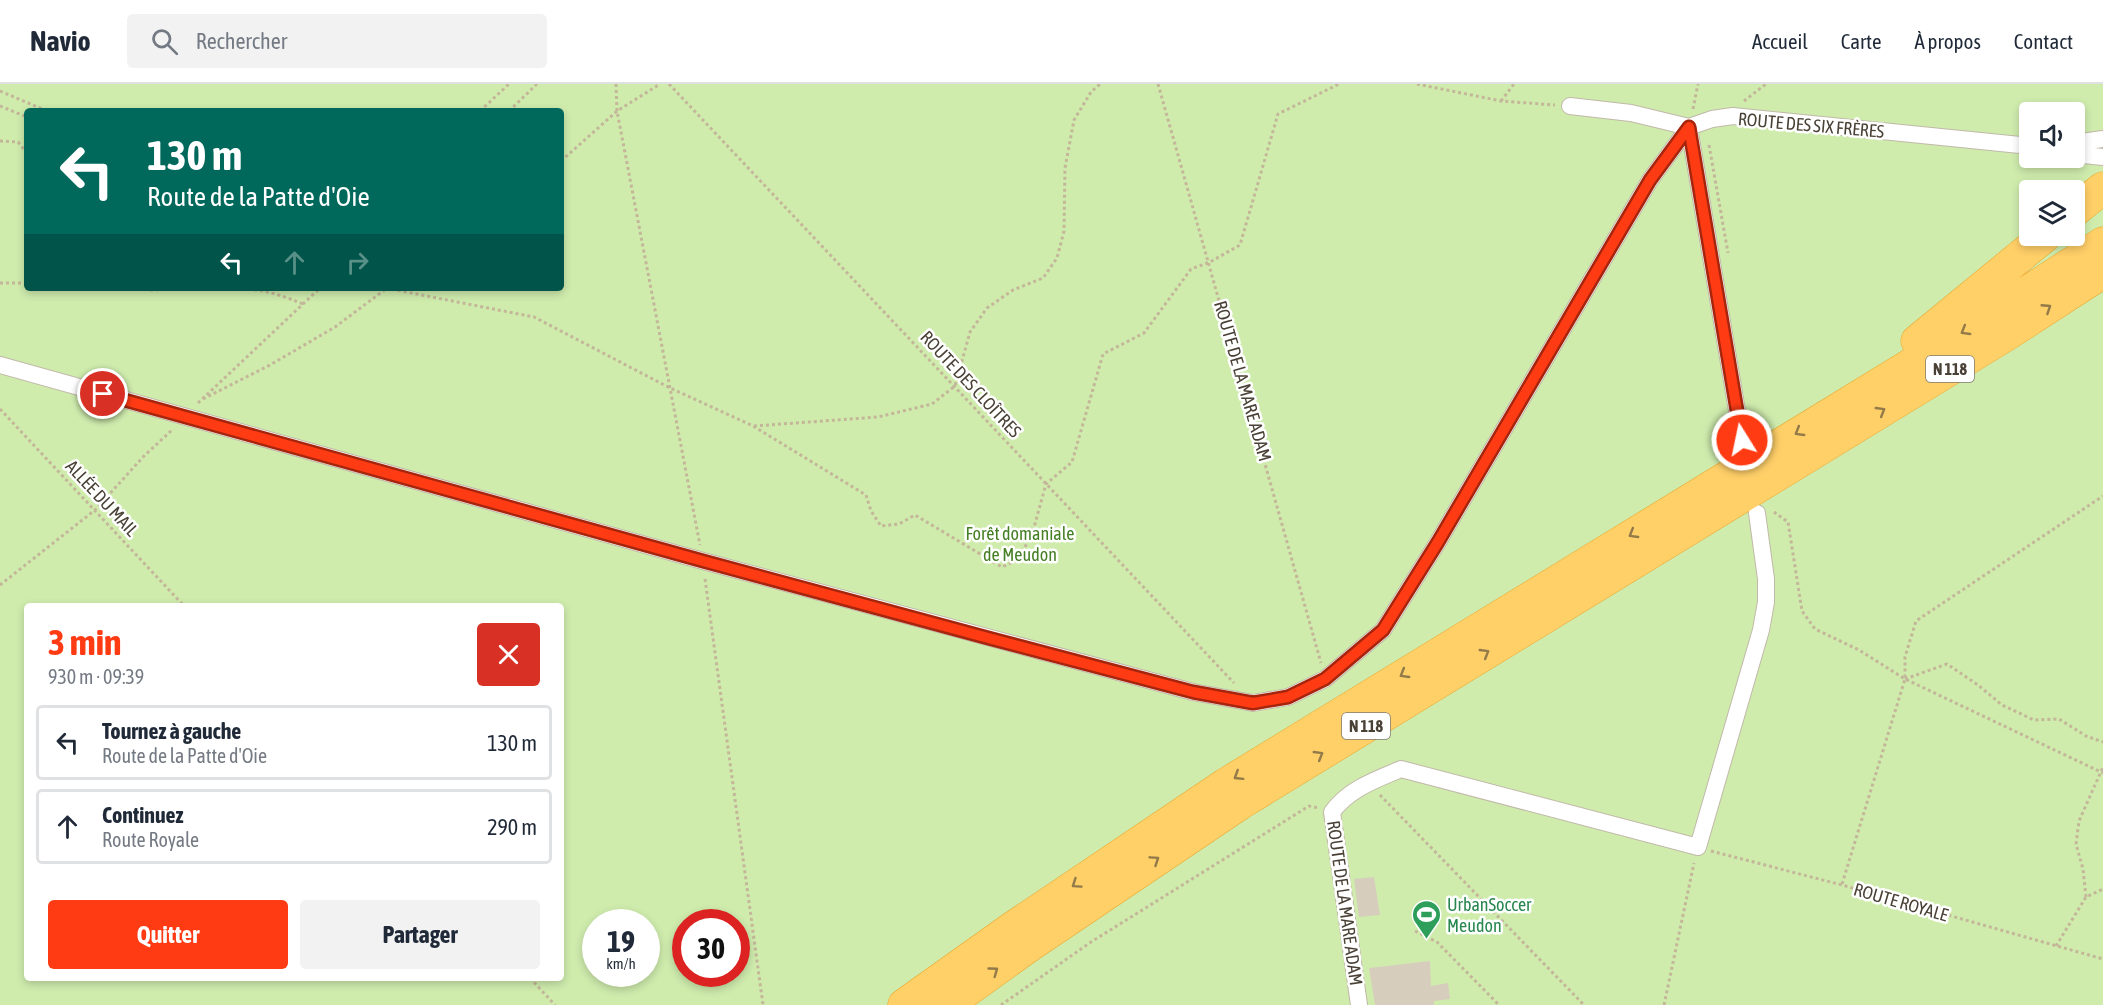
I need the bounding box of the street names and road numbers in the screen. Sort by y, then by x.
street label: ROUTE DES SIX FRÈRES [1737,108,1885,142]
street label: ROUTE DE LA MARE ADAM [1210,298,1276,464]
street label: ROUTE DES CLOÎTRES [916,326,1026,442]
road number: N 118 [1926,356,1974,382]
street label: ALLÉE DU MAIL [62,456,142,540]
road number: N 118 [1342,713,1390,739]
street label: ROUTE DE LA MARE ADAM [1323,819,1367,987]
street label: ROUTE ROYALE [1851,878,1951,926]

